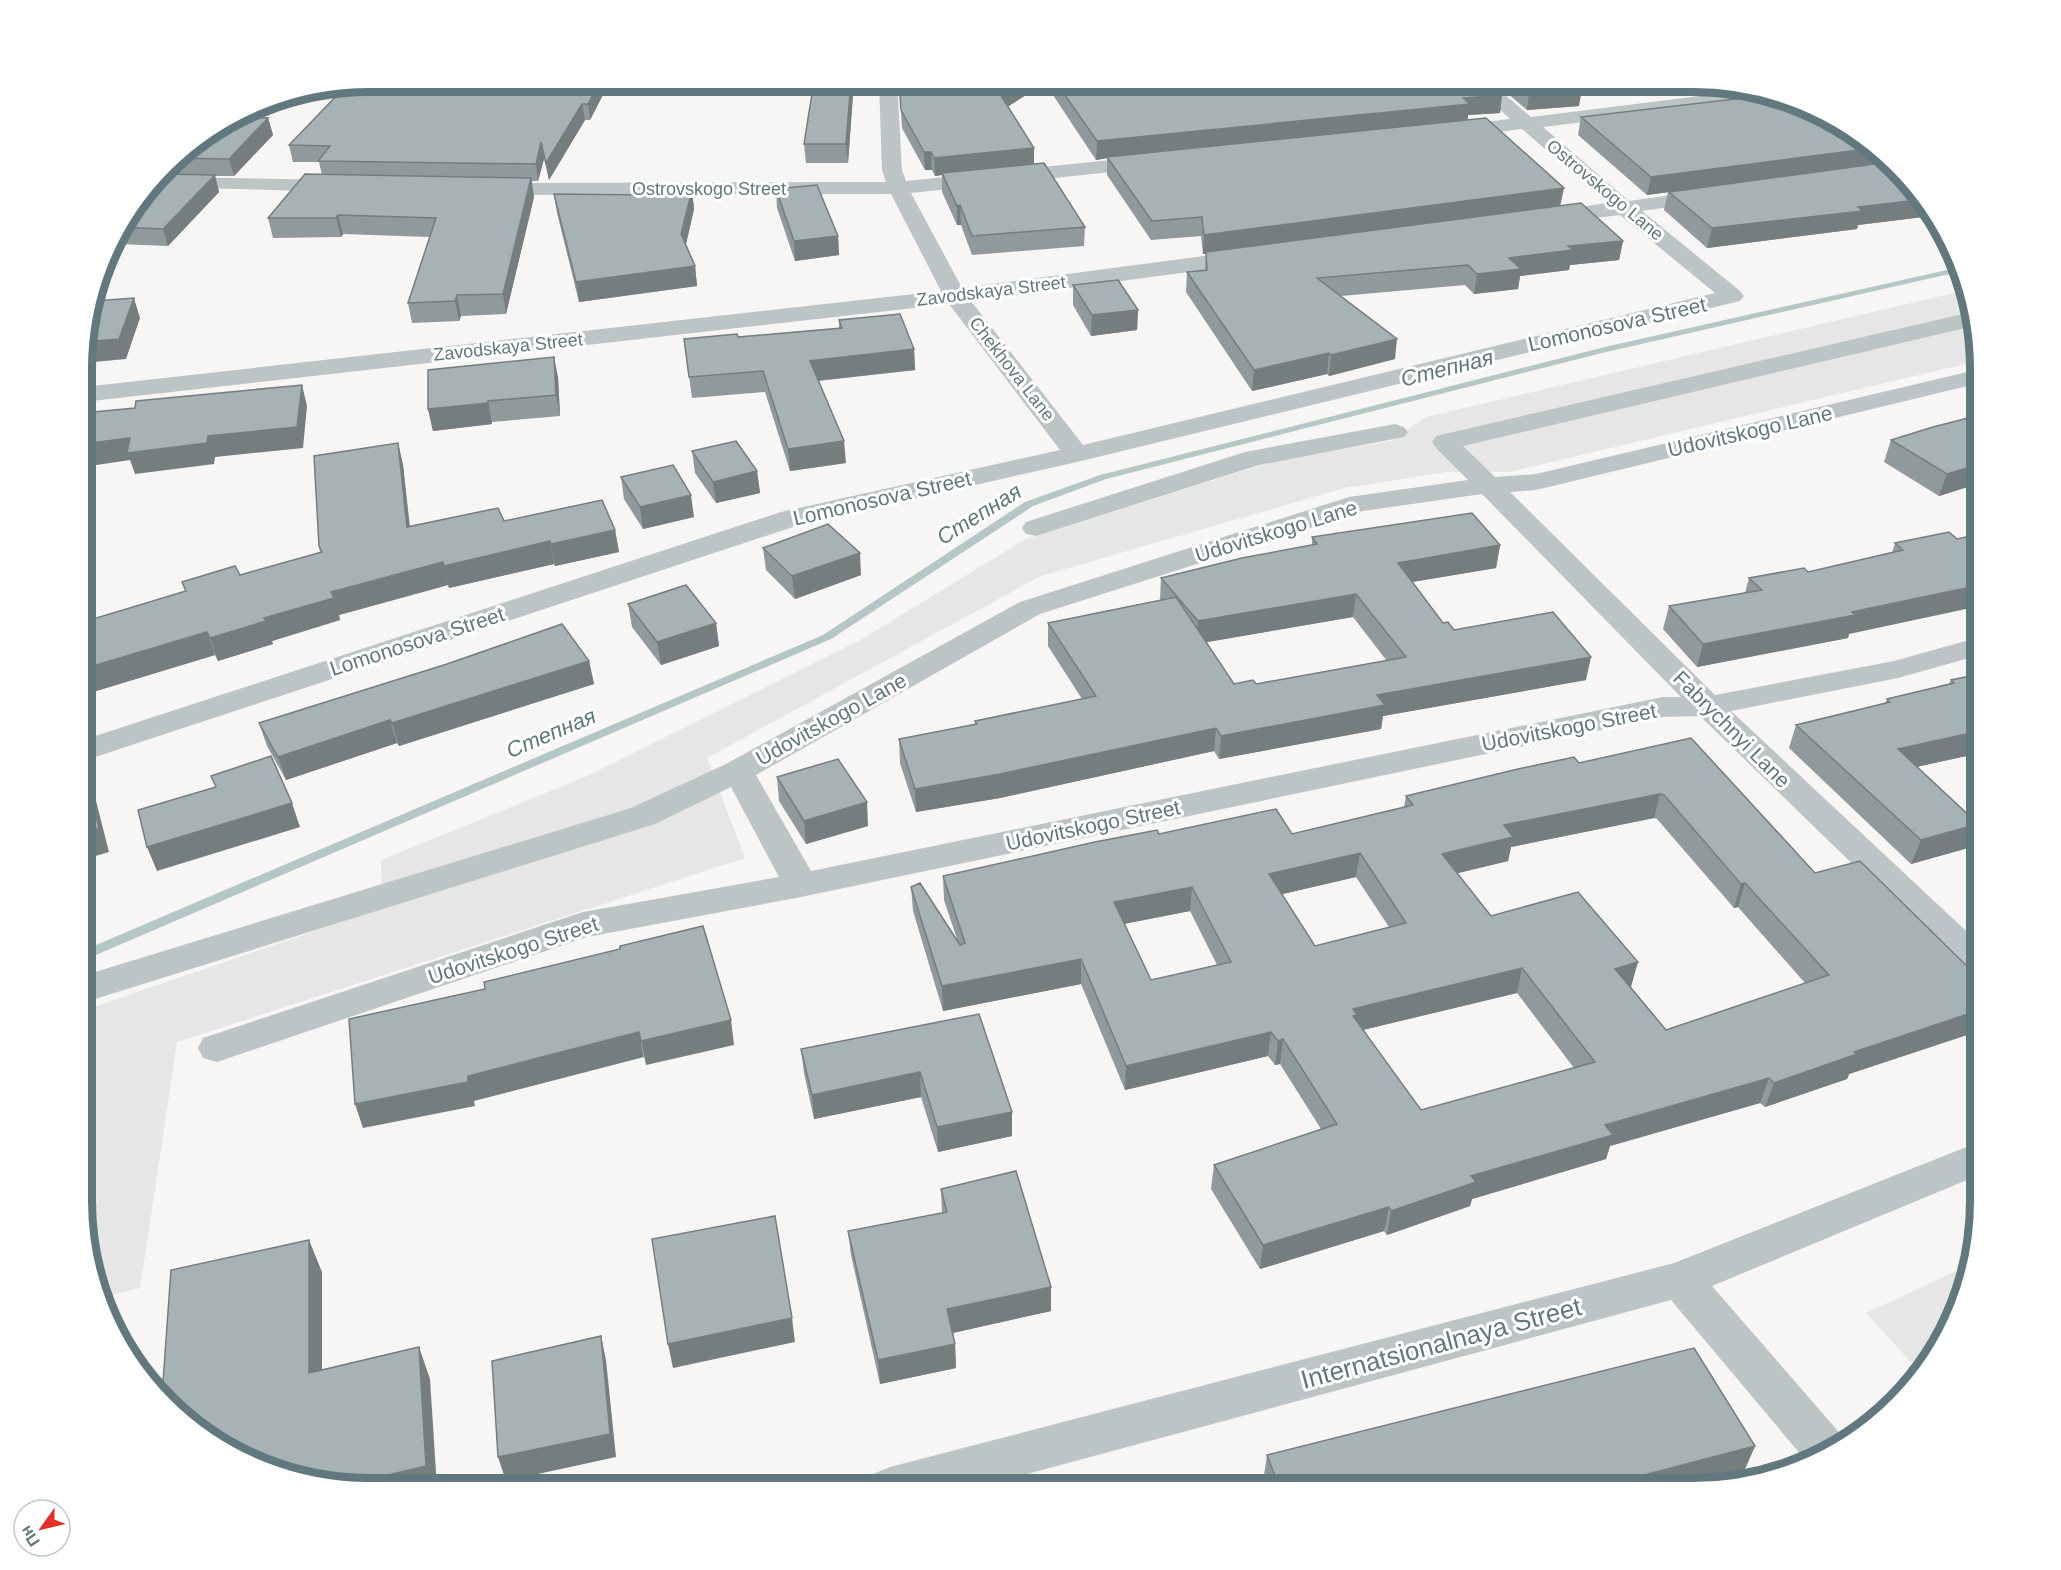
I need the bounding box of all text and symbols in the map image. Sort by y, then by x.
street label: Ostrovskogo Lane [1543,135,1667,245]
street label: Ostrovskogo Street [632,179,786,199]
street label: Zavodskaya Street [915,272,1067,310]
street label: Lomonosova Street [1526,292,1708,356]
street label: Chekhova Lane [965,313,1059,425]
street label: Zavodskaya Street [432,329,584,365]
water label: Степная [1398,344,1496,392]
street label: Udovitskogo Lane [1666,401,1834,461]
street label: Lomonosova Street [791,466,973,530]
water label: Степная [932,478,1026,550]
street label: Udovitskogo Lane [1192,495,1360,567]
street label: Lomonosova Street [327,602,507,680]
street label: Fabrychnyi Lane [1669,666,1795,792]
street label: Udovitskogo Lane [752,668,910,770]
street label: Udovitskogo Street [1480,699,1658,755]
water label: Степная [503,703,600,763]
street label: Udovitskogo Street [1004,795,1182,855]
street label: Udovitskogo Street [425,912,601,988]
street label: Internatsionalnaya Street [1298,1291,1585,1395]
north arrow [12,1498,72,1558]
text: Пн [17,1523,43,1550]

